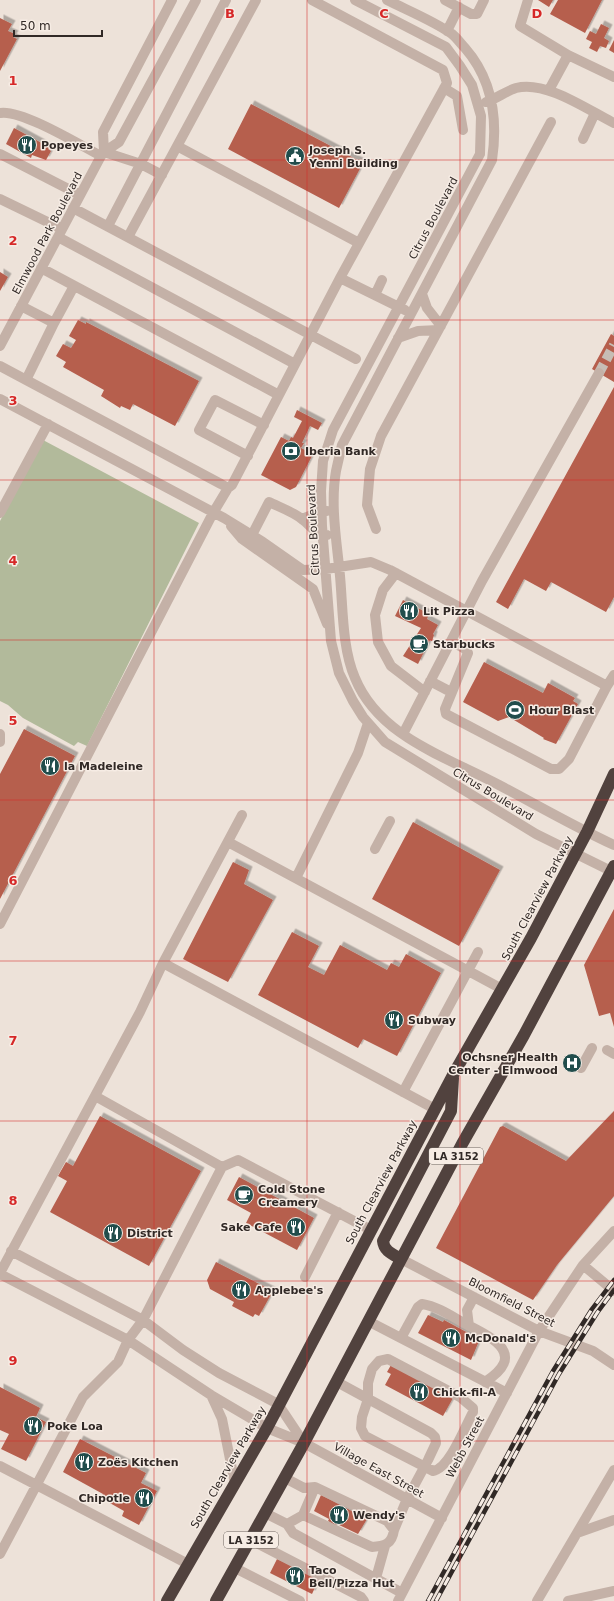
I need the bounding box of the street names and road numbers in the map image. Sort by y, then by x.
street label: Elmwood Park Boulevard [10,170,85,297]
street label: Citrus Boulevard [406,175,461,262]
street label: Citrus Boulevard [305,484,322,576]
street label: Citrus Boulevard [450,765,535,824]
street label: South Clearview Parkway [499,833,576,963]
street label: South Clearview Parkway [343,1117,420,1247]
road number: LA 3152 [429,1148,483,1164]
street label: Bloomfield Street [466,1275,558,1330]
street label: South Clearview Parkway [188,1403,269,1531]
street label: Webb Street [444,1414,487,1480]
street label: Village East Street [331,1440,427,1501]
road number: LA 3152 [224,1532,278,1548]

